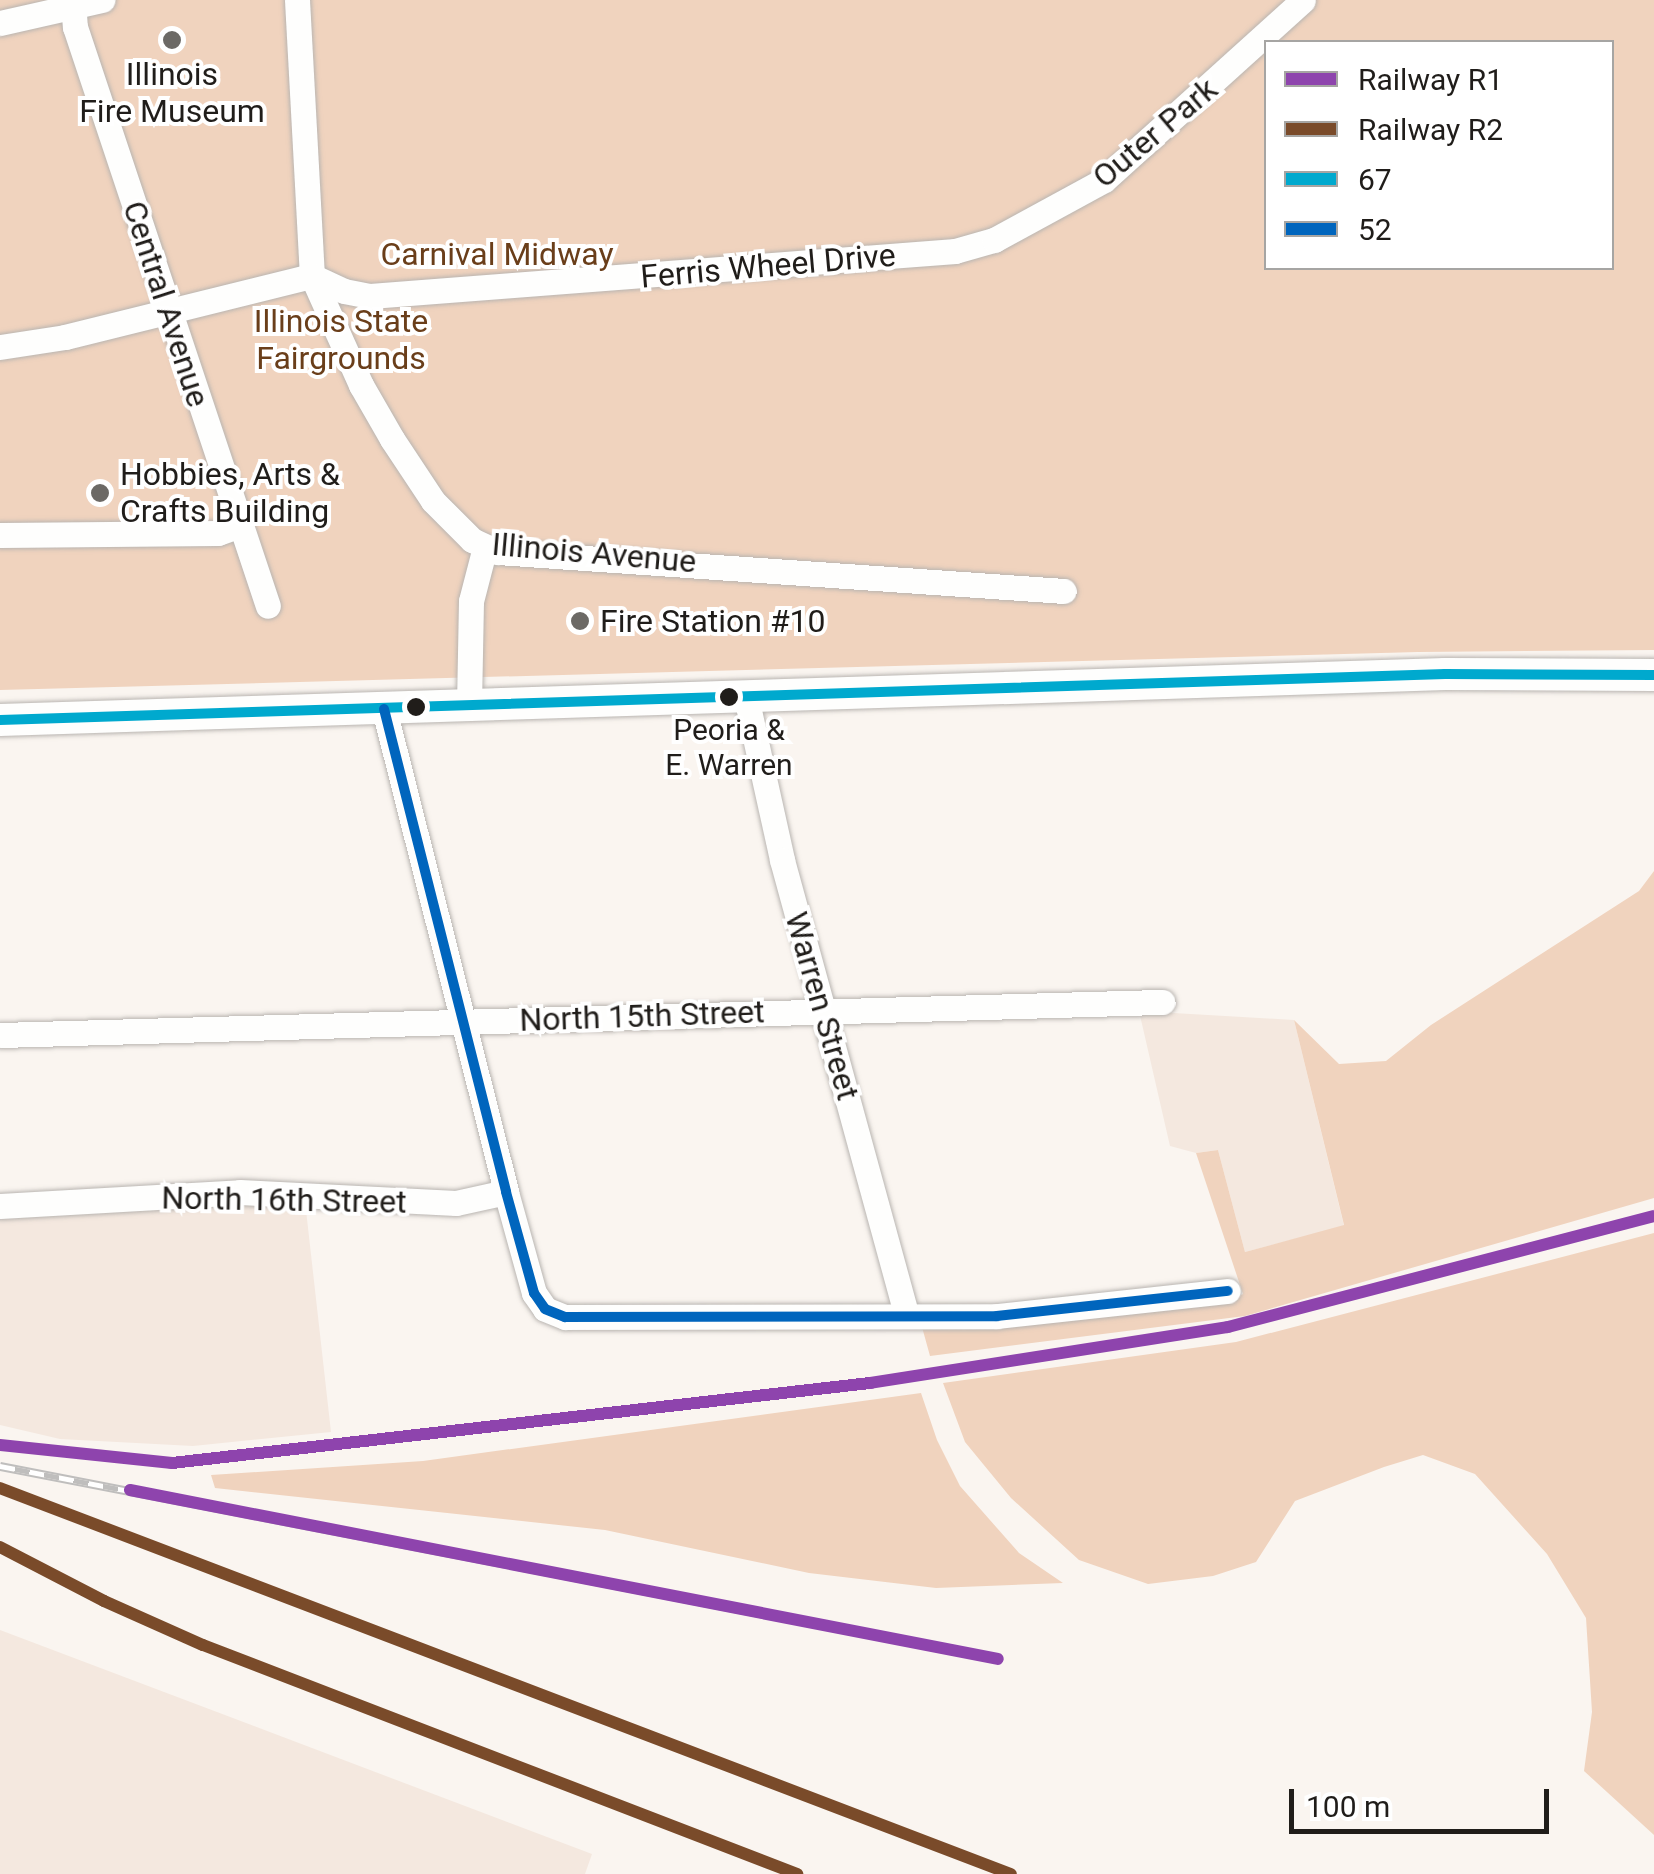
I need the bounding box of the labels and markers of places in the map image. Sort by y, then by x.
marker: Illinois Fire Museum [161,29,183,51]
place label: Illinois Fire Museum [79,56,265,131]
place label: Hobbies, Arts & Crafts Building [120,456,340,531]
marker: Hobbies, Arts & Crafts Building [89,482,111,504]
place label: Fire Station #10 [600,602,826,640]
marker: Fire Station #10 [569,610,591,632]
marker: Peoria & E. Warren [719,687,739,707]
unlabelled marker [406,697,426,717]
place label: Peoria & E. Warren [665,712,793,782]

